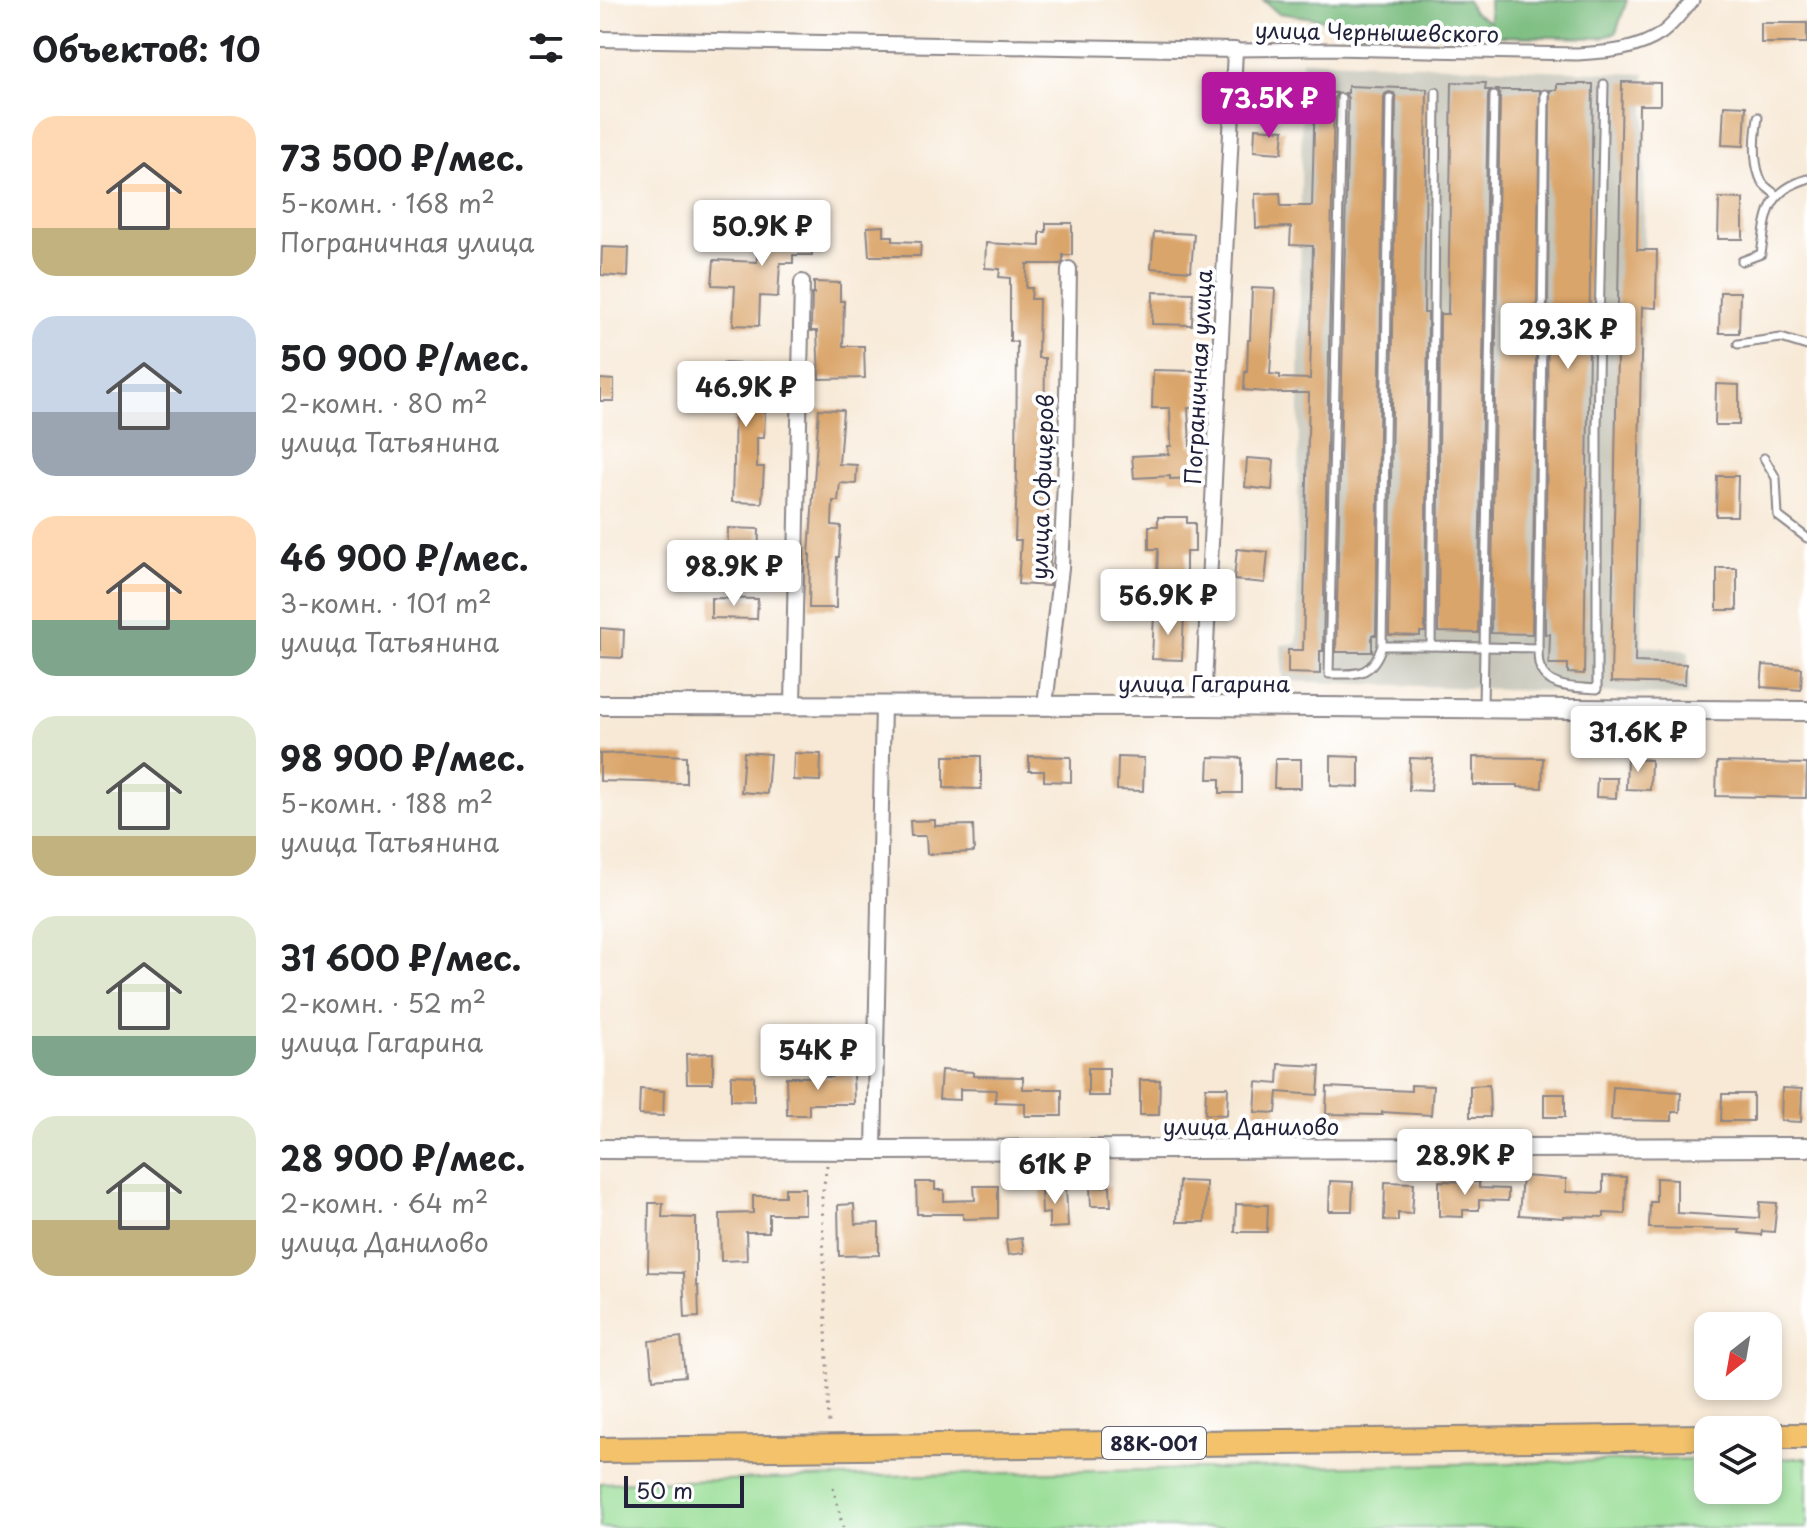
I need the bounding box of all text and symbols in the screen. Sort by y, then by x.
street label: улица Чернышевского [1255,12,1499,50]
text: Объектов: 10 [32,22,260,74]
icon: filters [524,26,568,70]
pin: 73.5K ₽ [1195,72,1343,140]
text: 73.5K ₽ [1220,78,1318,117]
text: 73 500 ₽/мес. [280,131,524,183]
icon: home [96,148,192,244]
text: 5-комн. · 168 m² [280,183,495,222]
pin: 50.9K ₽ [688,200,836,268]
text: 50.9K ₽ [712,206,812,245]
text: Пограничная улица [280,222,534,261]
street label: Пограничная улица [1175,268,1219,485]
pin: 29.3K ₽ [1494,303,1642,371]
text: 29.3K ₽ [1518,309,1618,348]
text: 50 900 ₽/мес. [280,331,529,383]
icon: home [96,348,192,444]
pin: 46.9K ₽ [672,361,820,429]
text: 46.9K ₽ [695,367,797,406]
text: 2-комн. · 80 m² [280,383,488,422]
street label: улица Офицеров [1021,394,1061,580]
text: улица Татьянина [280,422,499,461]
text: 46 900 ₽/мес. [280,531,529,583]
pin: 98.9K ₽ [660,540,808,608]
text: 98.9K ₽ [685,546,783,585]
icon: home [96,548,192,644]
pin: 56.9K ₽ [1094,569,1242,637]
text: 56.9K ₽ [1118,575,1218,614]
text: 3-комн. · 101 m² [280,583,492,622]
text: улица Татьянина [280,622,499,661]
street label: улица Гагарина [1118,666,1290,699]
pin: 31.6K ₽ [1564,706,1712,774]
text: 31.6K ₽ [1589,712,1687,751]
text: 98 900 ₽/мес. [280,731,525,783]
icon: home [96,748,192,844]
text: 5-комн. · 188 m² [280,783,493,822]
text: улица Татьянина [280,822,499,861]
text: 31 600 ₽/мес. [280,931,521,983]
icon: home [96,948,192,1044]
text: 2-комн. · 52 m² [280,983,486,1022]
text: улица Гагарина [280,1022,483,1061]
pin: 54K ₽ [762,1024,874,1092]
text: 54K ₽ [779,1030,857,1069]
street label: улица Данилово [1163,1109,1339,1142]
pin: 28.9K ₽ [1391,1129,1539,1197]
text: 28 900 ₽/мес. [280,1131,525,1183]
text: 28.9K ₽ [1415,1135,1515,1174]
pin: 61K ₽ [999,1138,1111,1206]
text: 61K ₽ [1018,1144,1092,1183]
icon: home [96,1148,192,1244]
text: 2-комн. · 64 m² [280,1183,488,1222]
text: улица Данилово [280,1222,489,1261]
north arrow [1694,1312,1782,1400]
map controls [1694,1312,1782,1504]
button: layers [1694,1416,1782,1504]
road number: 88К-001 [1102,1427,1206,1459]
scale bar [624,1472,744,1508]
text: 50 m [636,1473,693,1506]

